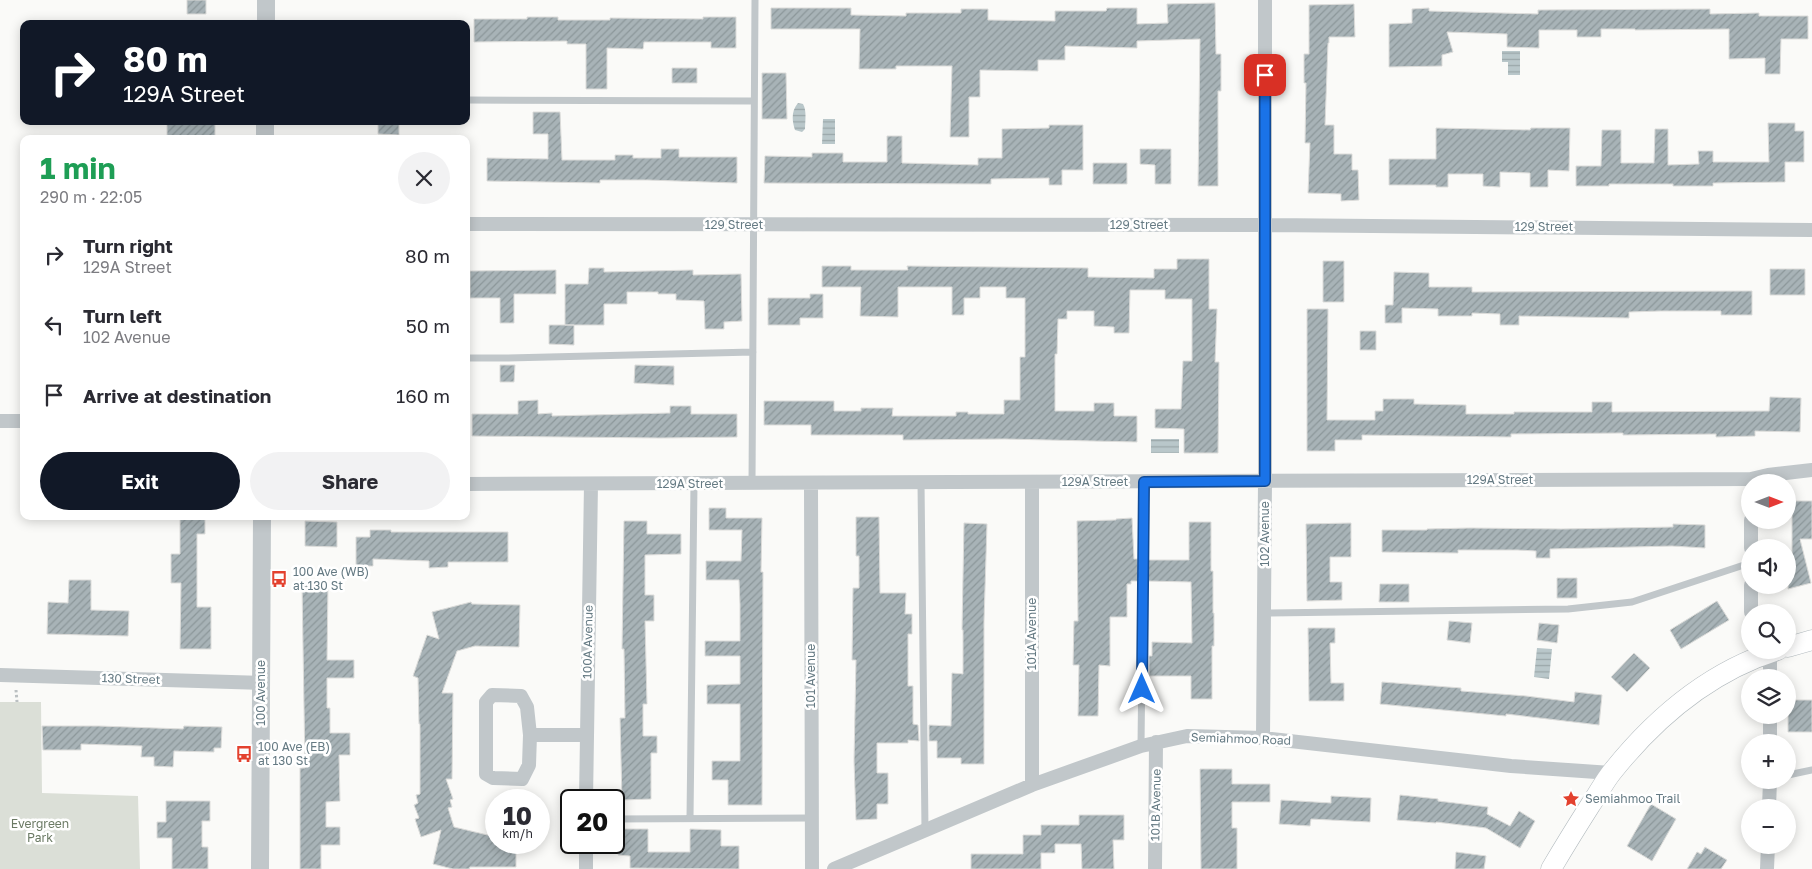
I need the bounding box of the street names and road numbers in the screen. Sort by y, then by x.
street label: 129 Street [705,217,763,232]
street label: 129 Street [1110,217,1168,232]
street label: 129 Street [1515,219,1573,234]
street label: 129A Street [1467,472,1533,487]
street label: 129A Street [1062,474,1128,489]
street label: 129A Street [657,476,723,491]
street label: 102 Avenue [1257,501,1272,567]
street label: 101A Avenue [1024,598,1039,670]
street label: 100A Avenue [579,605,596,679]
street label: 101 Avenue [803,644,818,708]
street label: 100 Avenue [253,660,268,726]
street label: 130 Street [101,670,161,687]
street label: Semiahmoo Road [1191,729,1291,748]
street label: 101B Avenue [1147,769,1164,841]

